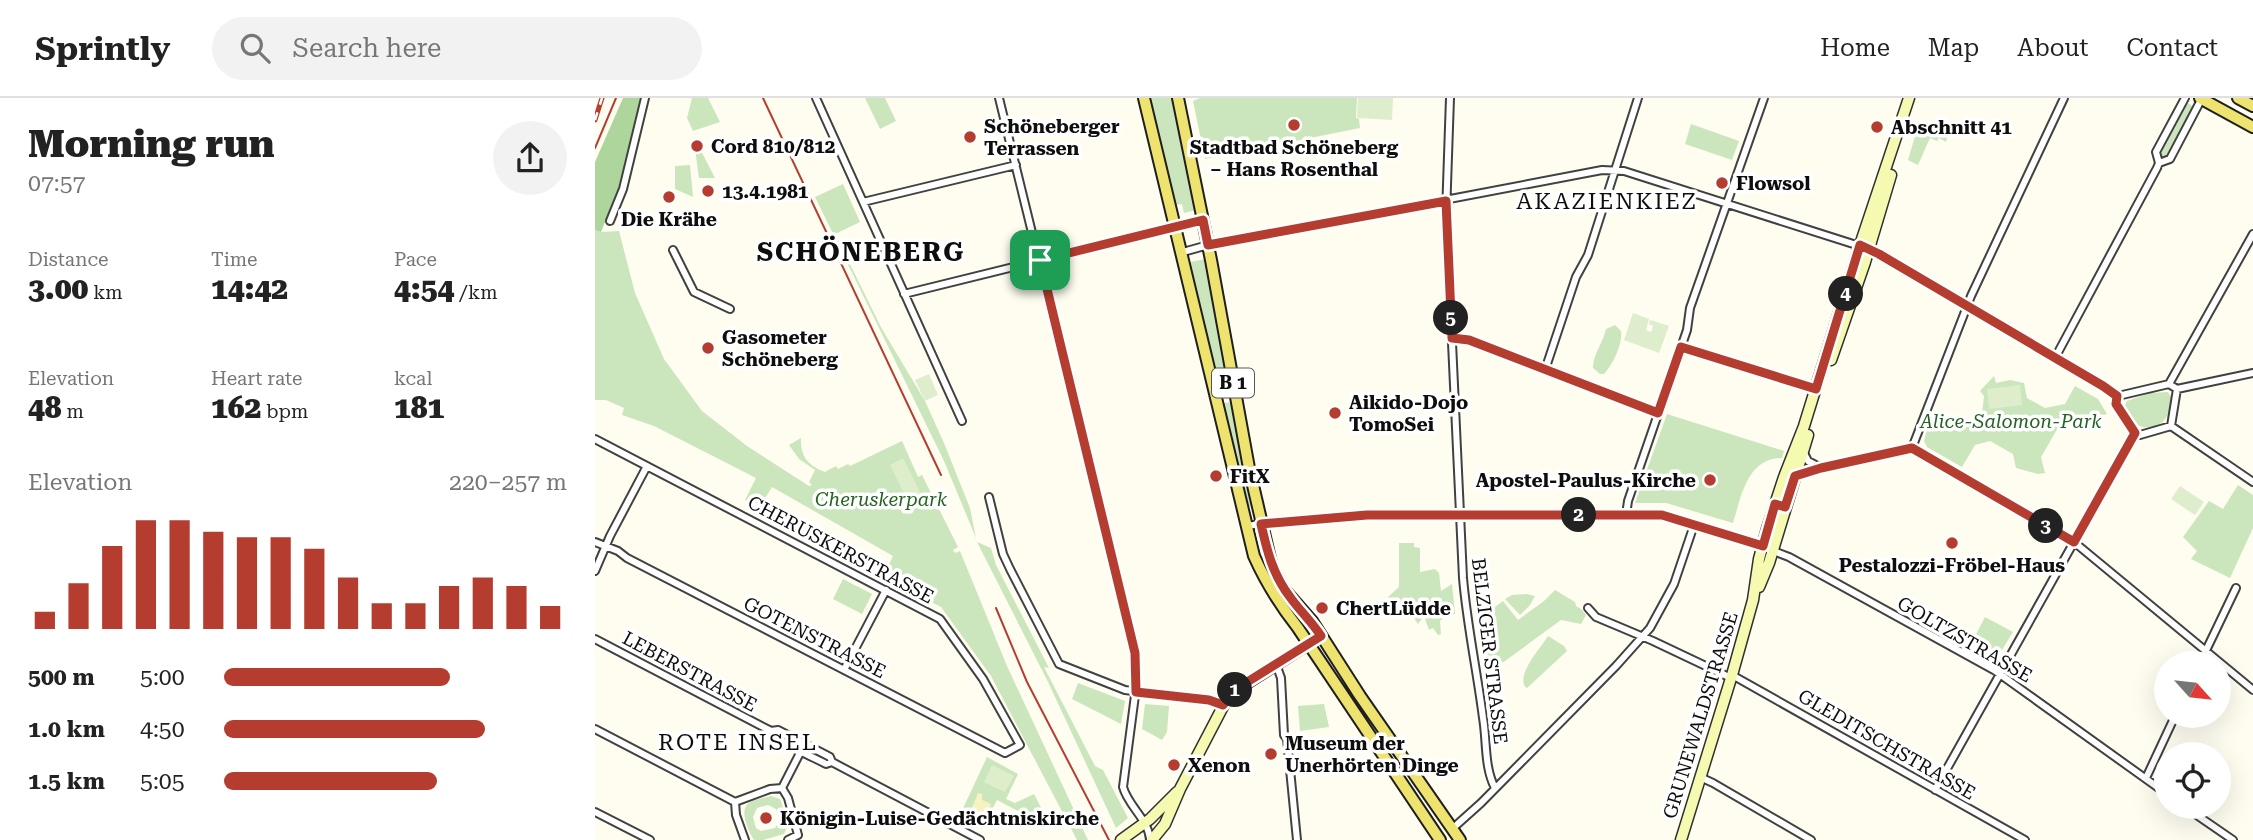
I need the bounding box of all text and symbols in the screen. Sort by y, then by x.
search box [212,17,702,80]
text: Sprintly [35,29,170,68]
icon: search [236,29,274,67]
text: Search here [292,33,441,63]
text: Home [1820,34,1890,62]
text: Map [1928,34,1979,62]
text: About [2017,34,2088,62]
text: Contact [2126,34,2218,62]
place label: Schöneberger Terrassen [984,115,1120,160]
place label: Abschnitt 41 [1891,116,2012,139]
marker: Stadtbad Schöneberg – Hans Rosenthal [1286,117,1302,133]
marker: Abschnitt 41 [1869,119,1885,135]
button: share [493,121,567,195]
text: Morning run [28,122,275,166]
marker: Schöneberger Terrassen [962,129,978,145]
place label: Cord 810/812 [711,135,835,158]
place label: Stadtbad Schöneberg – Hans Rosenthal [1190,136,1398,181]
marker: Cord 810/812 [689,138,705,154]
text: 07:57 [28,170,85,197]
place label: Flowsol [1736,172,1811,195]
marker: Flowsol [1714,175,1730,191]
place label: 13.4.1981 [722,180,809,203]
marker: 13.4.1981 [700,183,716,199]
district label: AKAZIENKIEZ [1516,188,1698,215]
marker: Die Krähe [661,189,677,205]
place label: Die Krähe [621,208,717,231]
pin [1010,230,1070,290]
district label: SCHÖNEBERG [757,235,965,267]
icon: arrive [1021,241,1059,279]
text: Distance [28,248,108,271]
text: Time [211,248,258,271]
text: Pace [394,248,437,271]
text: 3.00 [28,271,88,306]
text: 14:42 [211,271,288,306]
text: 4:54 [394,271,454,306]
pin: 4 [1829,276,1863,312]
text: km [88,281,123,304]
text: /km [454,281,498,304]
text: 4 [1840,282,1851,305]
pin: 5 [1433,300,1469,336]
text: 5 [1445,306,1456,329]
place label: Gasometer Schöneberg [722,326,838,371]
marker: Gasometer Schöneberg [700,340,716,356]
text: Elevation [28,367,114,390]
text: Heart rate [211,367,302,390]
text: kcal [394,367,432,390]
road number: B 1 [1212,368,1254,398]
text: 48 [28,390,62,425]
text: 162 [211,390,261,425]
text: 181 [394,390,444,425]
place label: Aikido-Dojo TomoSei [1349,391,1468,436]
text: m [62,400,84,423]
text: bpm [261,400,308,423]
marker: Aikido-Dojo TomoSei [1327,405,1343,421]
park label: Alice-Salomon-Park [1919,410,2102,433]
place label: FitX [1230,465,1270,488]
marker: FitX [1208,468,1224,484]
text: Elevation [28,469,132,496]
text: 220–257 m [449,469,567,496]
place label: Apostel-Paulus-Kirche [1476,469,1696,492]
marker: Apostel-Paulus-Kirche [1702,472,1718,488]
park label: Cheruskerpark [815,488,948,511]
street label: CHERUSKERSTRASSE [744,491,938,608]
pin: 2 [1562,498,1597,532]
text: 2 [1573,503,1584,526]
pin: 3 [2029,508,2063,544]
text: 3 [2040,514,2051,537]
marker: Pestalozzi-Fröbel-Haus [1944,535,1960,551]
place label: Pestalozzi-Fröbel-Haus [1839,554,2065,577]
street label: BELZIGER STRASSE [1467,557,1512,745]
street label: GOLTZSTRASSE [1893,591,2036,687]
street label: GOTENSTRASSE [740,592,890,683]
place label: ChertLüdde [1336,597,1451,620]
marker: ChertLüdde [1314,600,1330,616]
street label: GRUNEWALDSTRASSE [1658,609,1743,821]
street label: LEBERSTRASSE [619,626,761,717]
north arrow [2154,651,2231,728]
map controls [2154,651,2231,819]
text: 500 m [28,664,95,691]
text: 5:00 [140,664,185,691]
pin: 1 [1217,672,1253,708]
text: 1 [1229,678,1240,701]
street label: GLEDITSCHSTRASSE [1794,684,1980,805]
text: 1.0 km [28,716,105,743]
text: 4:50 [140,716,185,743]
district label: ROTE INSEL [658,729,818,756]
place label: Museum der Unerhörten Dinge [1285,732,1459,777]
button: locate [2154,742,2231,819]
marker: Museum der Unerhörten Dinge [1263,746,1279,762]
place label: Xenon [1188,754,1251,777]
marker: Xenon [1166,757,1182,773]
text: 1.5 km [28,768,105,795]
text: 5:05 [140,768,185,795]
place label: Königin-Luise-Gedächtniskirche [780,807,1099,830]
marker: Königin-Luise-Gedächtniskirche [758,810,774,826]

